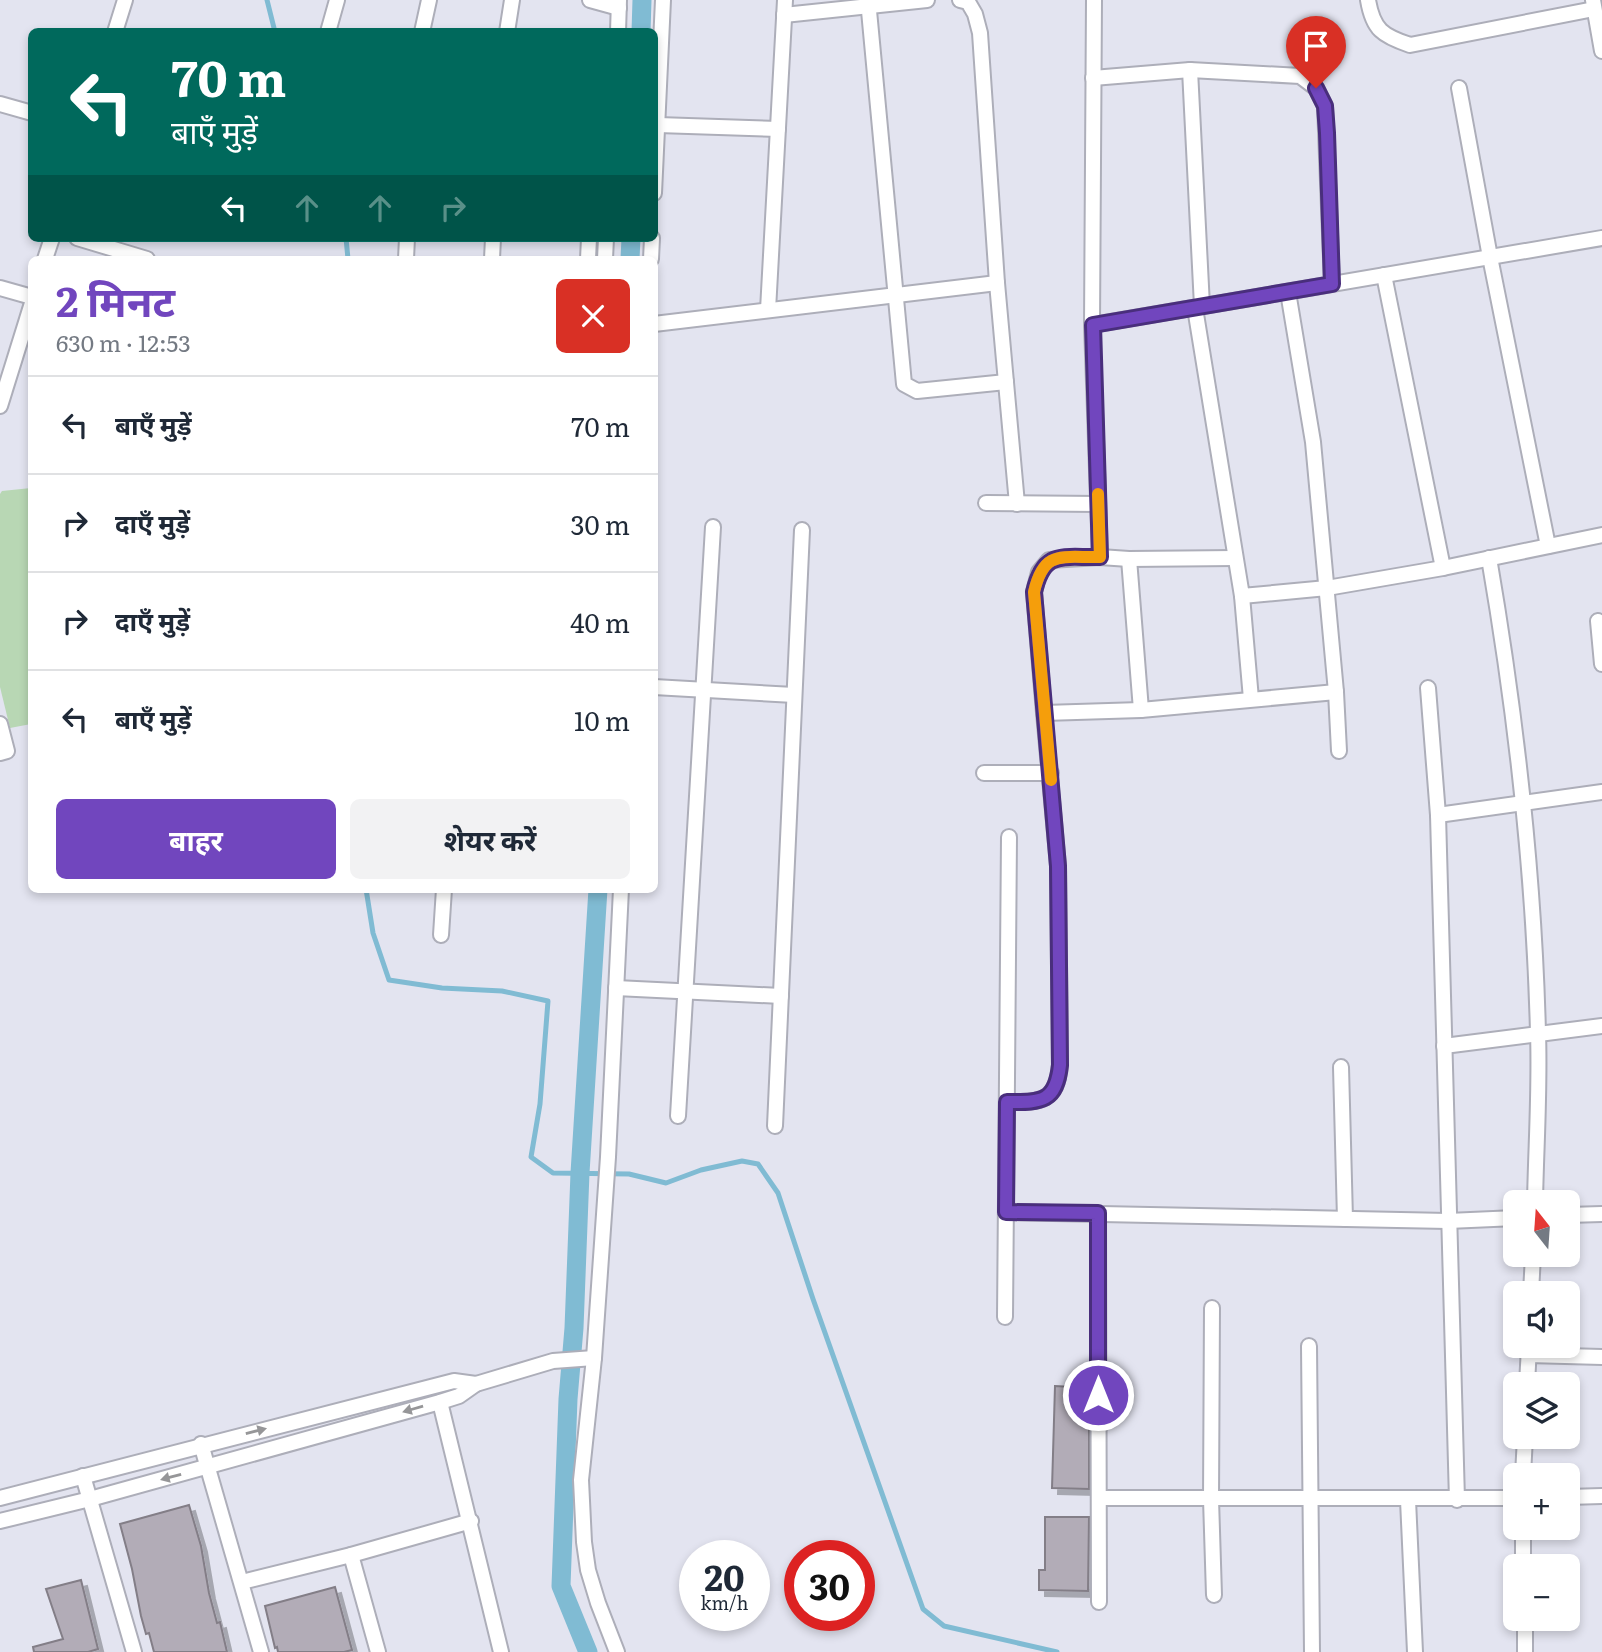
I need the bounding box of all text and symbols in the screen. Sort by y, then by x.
pin [1286,16,1346,88]
icon: arrive [1297,27,1335,65]
text: 70 m [171,39,286,112]
icon: left [56,56,147,147]
text: बाएँ मुड़ें [171,106,258,154]
icon: left [215,189,253,227]
icon: ahead [288,189,326,227]
icon: ahead [361,189,399,227]
icon: right [434,189,472,227]
text: 2 मिनट [56,268,175,330]
button: close [556,279,630,353]
text: 630 m · 12:53 [56,325,191,359]
text: बाएँ मुड़ें [115,404,192,443]
icon: left [56,406,94,444]
text: 70 m [571,406,630,445]
text: दाएँ मुड़ें [115,502,190,541]
icon: right [56,504,94,542]
text: 30 m [570,504,630,543]
text: दाएँ मुड़ें [115,600,190,639]
icon: right [56,602,94,640]
text: 40 m [570,602,630,641]
text: बाएँ मुड़ें [115,698,192,737]
icon: left [56,700,94,738]
text: 10 m [574,700,630,739]
button: बाहर [56,799,336,879]
button: शेयर करें [350,799,630,879]
north arrow [1503,1190,1580,1267]
map controls [1503,1190,1580,1631]
button: sound [1503,1281,1580,1358]
position arrow [1061,1358,1135,1432]
button: layers [1503,1372,1580,1449]
one-way arrow [402,1405,423,1415]
one-way arrow [245,1425,267,1436]
button: + [1503,1463,1580,1540]
one-way arrow [160,1473,181,1483]
speed limit sign: 30 [784,1540,875,1631]
text: 20 [704,1550,745,1602]
button: − [1503,1554,1580,1631]
text: km/h [701,1589,748,1616]

